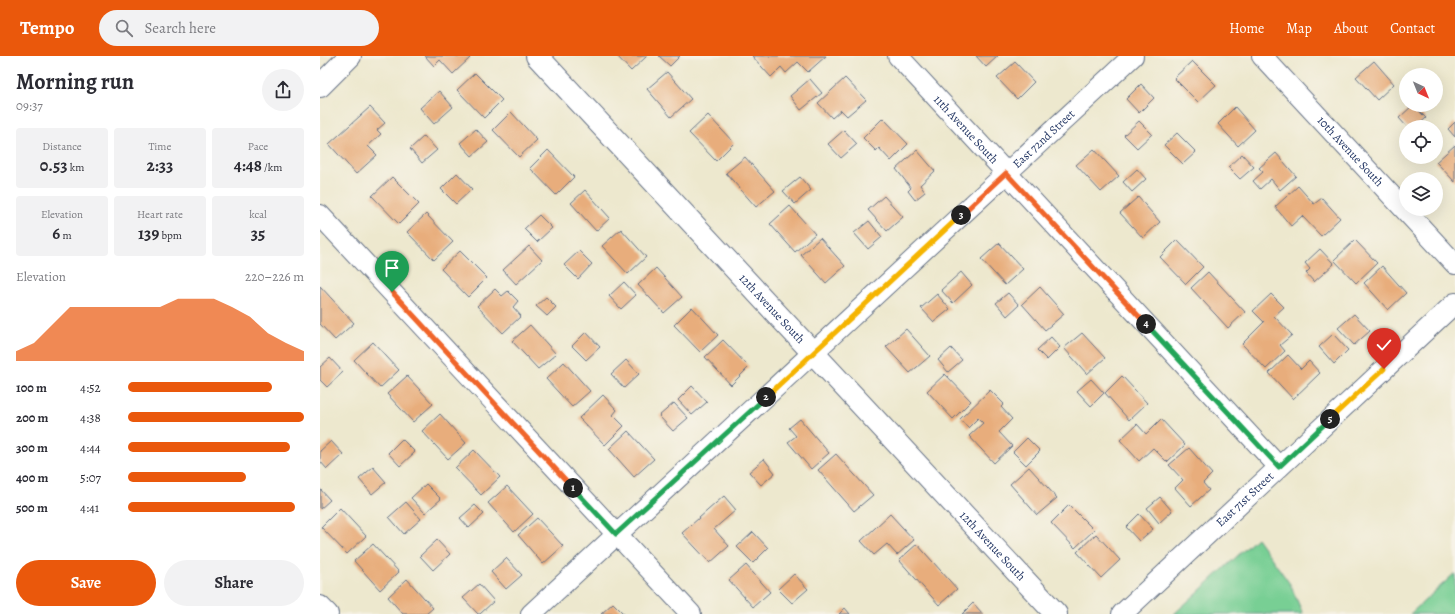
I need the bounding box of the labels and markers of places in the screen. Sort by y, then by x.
pin: 3 [951,205,971,225]
pin [375,251,409,292]
pin: 4 [1136,314,1156,334]
pin [1367,328,1401,369]
pin: 2 [756,387,776,407]
pin: 5 [1320,409,1340,429]
pin: 1 [563,478,583,498]

